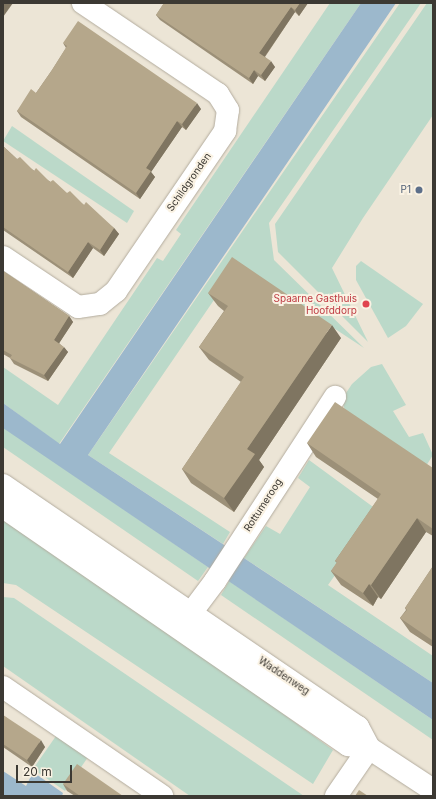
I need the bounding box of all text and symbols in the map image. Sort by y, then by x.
street label: Schildgronden [164,151,214,213]
place label: P1 [401,184,411,196]
marker: P1 [414,185,424,195]
place label: Spaarne Gasthuis Hoofddorp [274,292,357,316]
marker: Spaarne Gasthuis Hoofddorp [360,298,372,310]
street label: Rottumeroog [241,476,285,534]
street label: Waddenweg [256,655,312,697]
scale bar [18,757,74,783]
text: 20 m [23,764,52,779]

